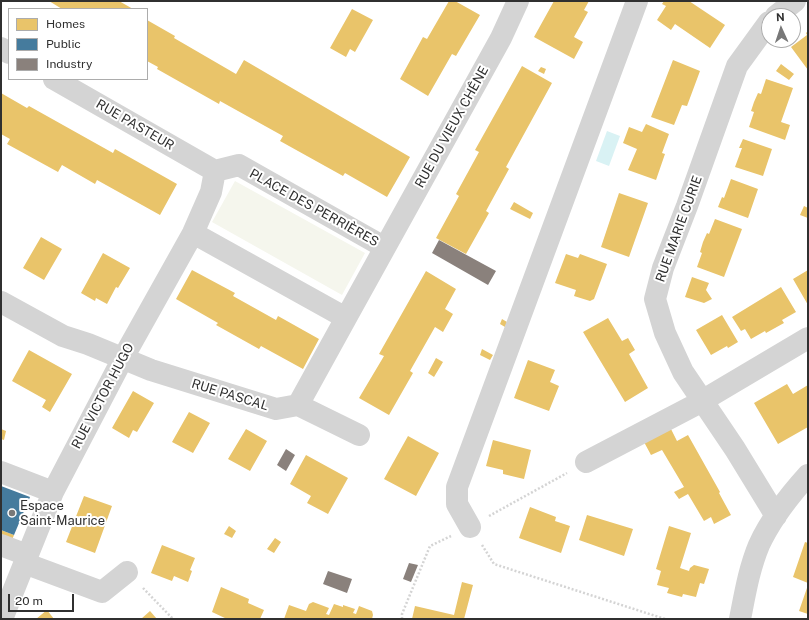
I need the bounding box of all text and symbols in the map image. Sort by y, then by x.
legend [8,8,148,80]
north arrow [761,8,801,48]
text: N [776,11,785,23]
text: Homes [46,17,85,31]
text: Public [46,37,81,51]
text: Industry [46,57,92,71]
street label: RUE DU VIEUX CHÊNE [412,63,492,191]
street label: RUE PASTEUR [93,96,177,154]
street label: PLACE DES PERRIÈRES [247,166,381,250]
street label: RUE MARIE CURIE [653,174,705,284]
street label: RUE VICTOR HUGO [69,341,137,451]
street label: RUE PASCAL [190,376,270,414]
place label: Espace Saint-Maurice [20,498,105,529]
marker: Espace Saint-Maurice [7,508,17,518]
scale bar [10,586,76,612]
text: 20 m [15,594,43,608]

